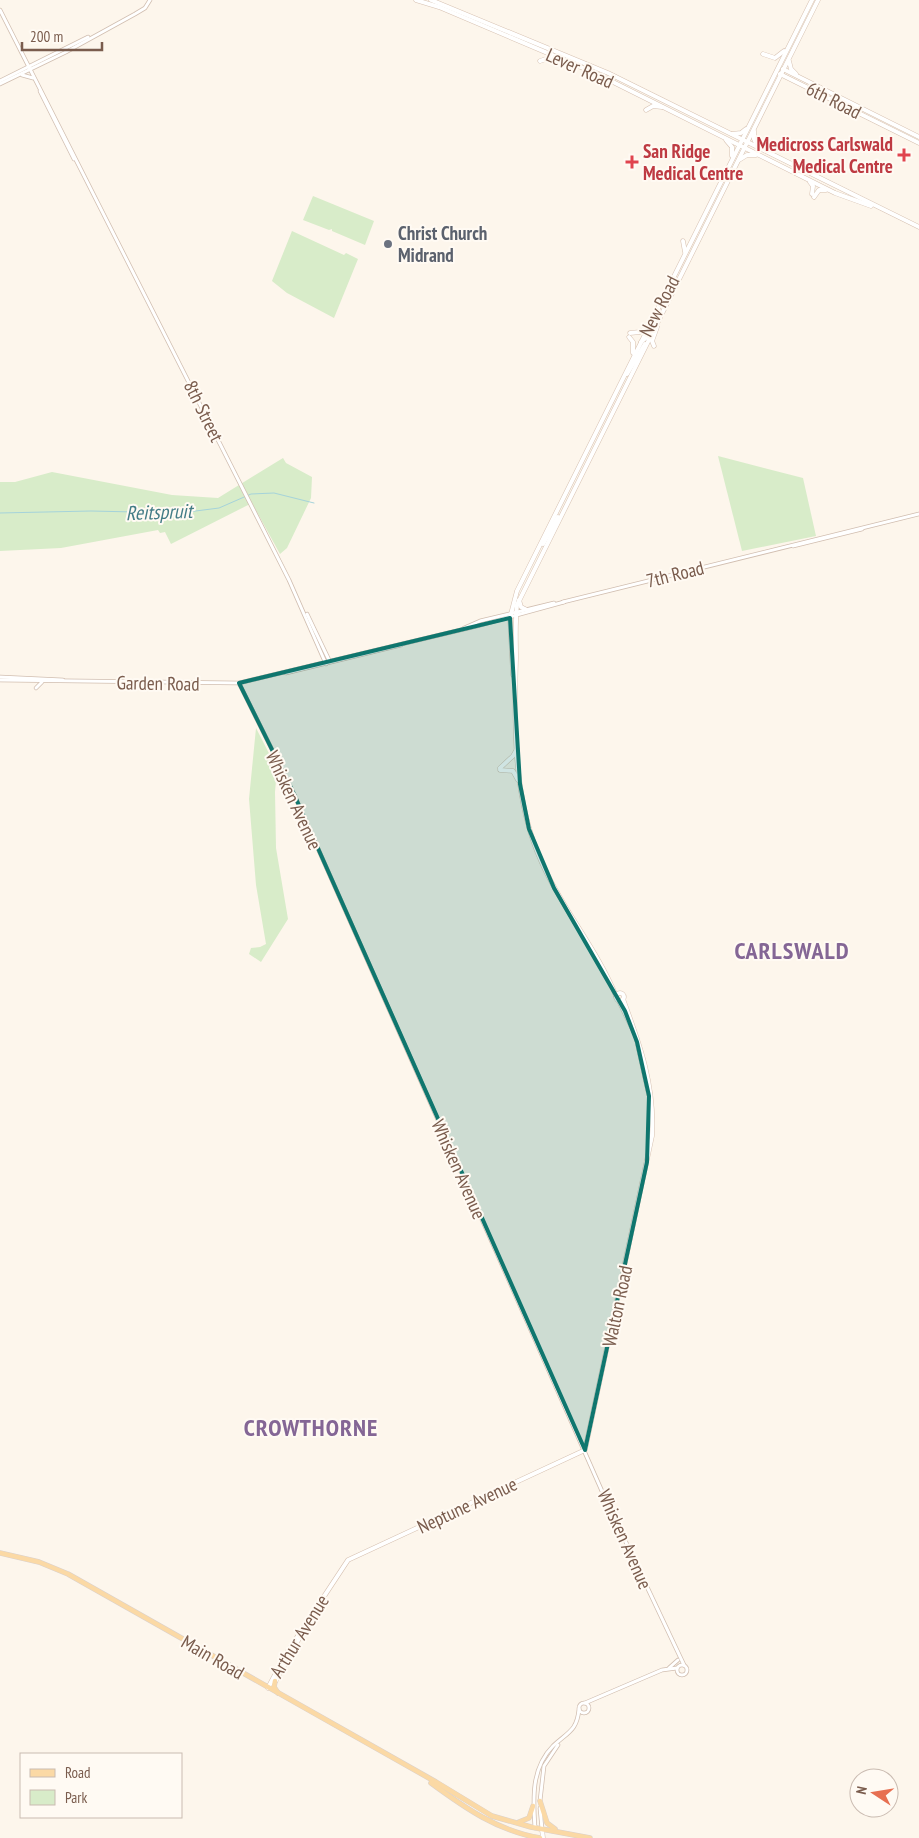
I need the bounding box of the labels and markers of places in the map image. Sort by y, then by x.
place label: Medicross Carlswald Medical Centre [756,132,893,178]
place label: San Ridge Medical Centre [643,139,743,185]
marker: Medicross Carlswald Medical Centre [897,148,911,162]
marker: San Ridge Medical Centre [625,155,639,169]
place label: Christ Church Midrand [398,221,487,267]
marker: Christ Church Midrand [382,238,394,250]

